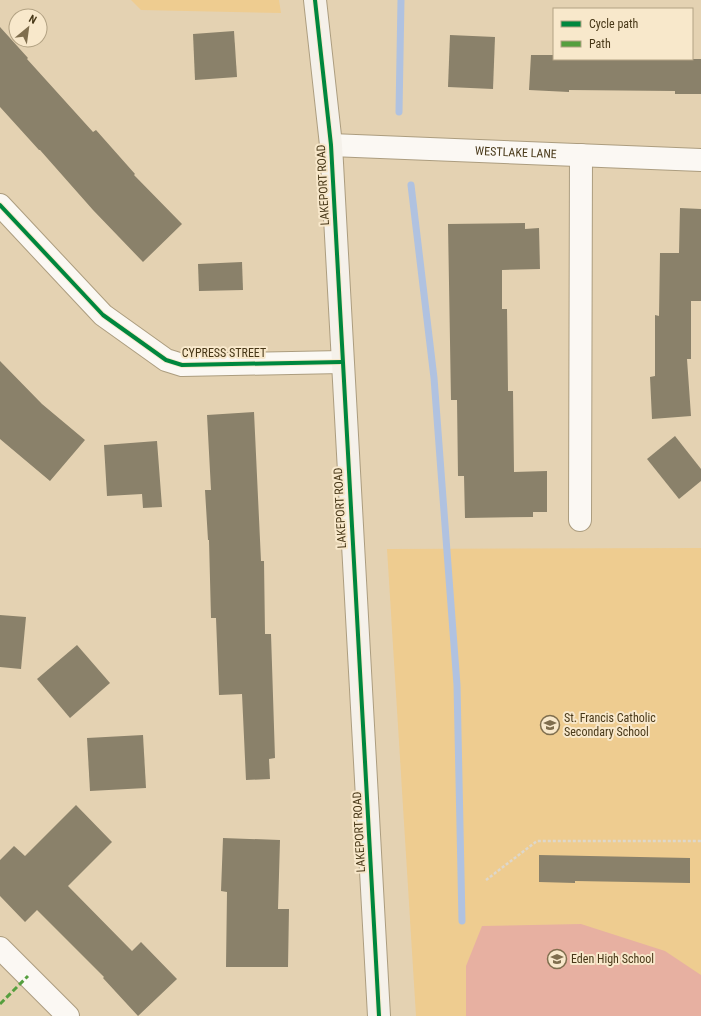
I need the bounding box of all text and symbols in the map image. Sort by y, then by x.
north arrow [8,8,48,48]
legend [553,8,693,60]
text: N [27,12,39,27]
text: Cycle path [589,17,639,31]
text: Path [589,37,611,51]
street label: LAKEPORT ROAD [314,144,332,226]
street label: WESTLAKE LANE [475,144,557,161]
street label: CYPRESS STREET [182,346,266,360]
street label: LAKEPORT ROAD [331,467,349,549]
place label: St. Francis Catholic Secondary School [564,711,656,739]
school or university icon: St. Francis Catholic Secondary School [539,714,561,736]
street label: LAKEPORT ROAD [350,791,368,873]
school or university icon: Eden High School [546,948,568,970]
place label: Eden High School [571,952,654,966]

